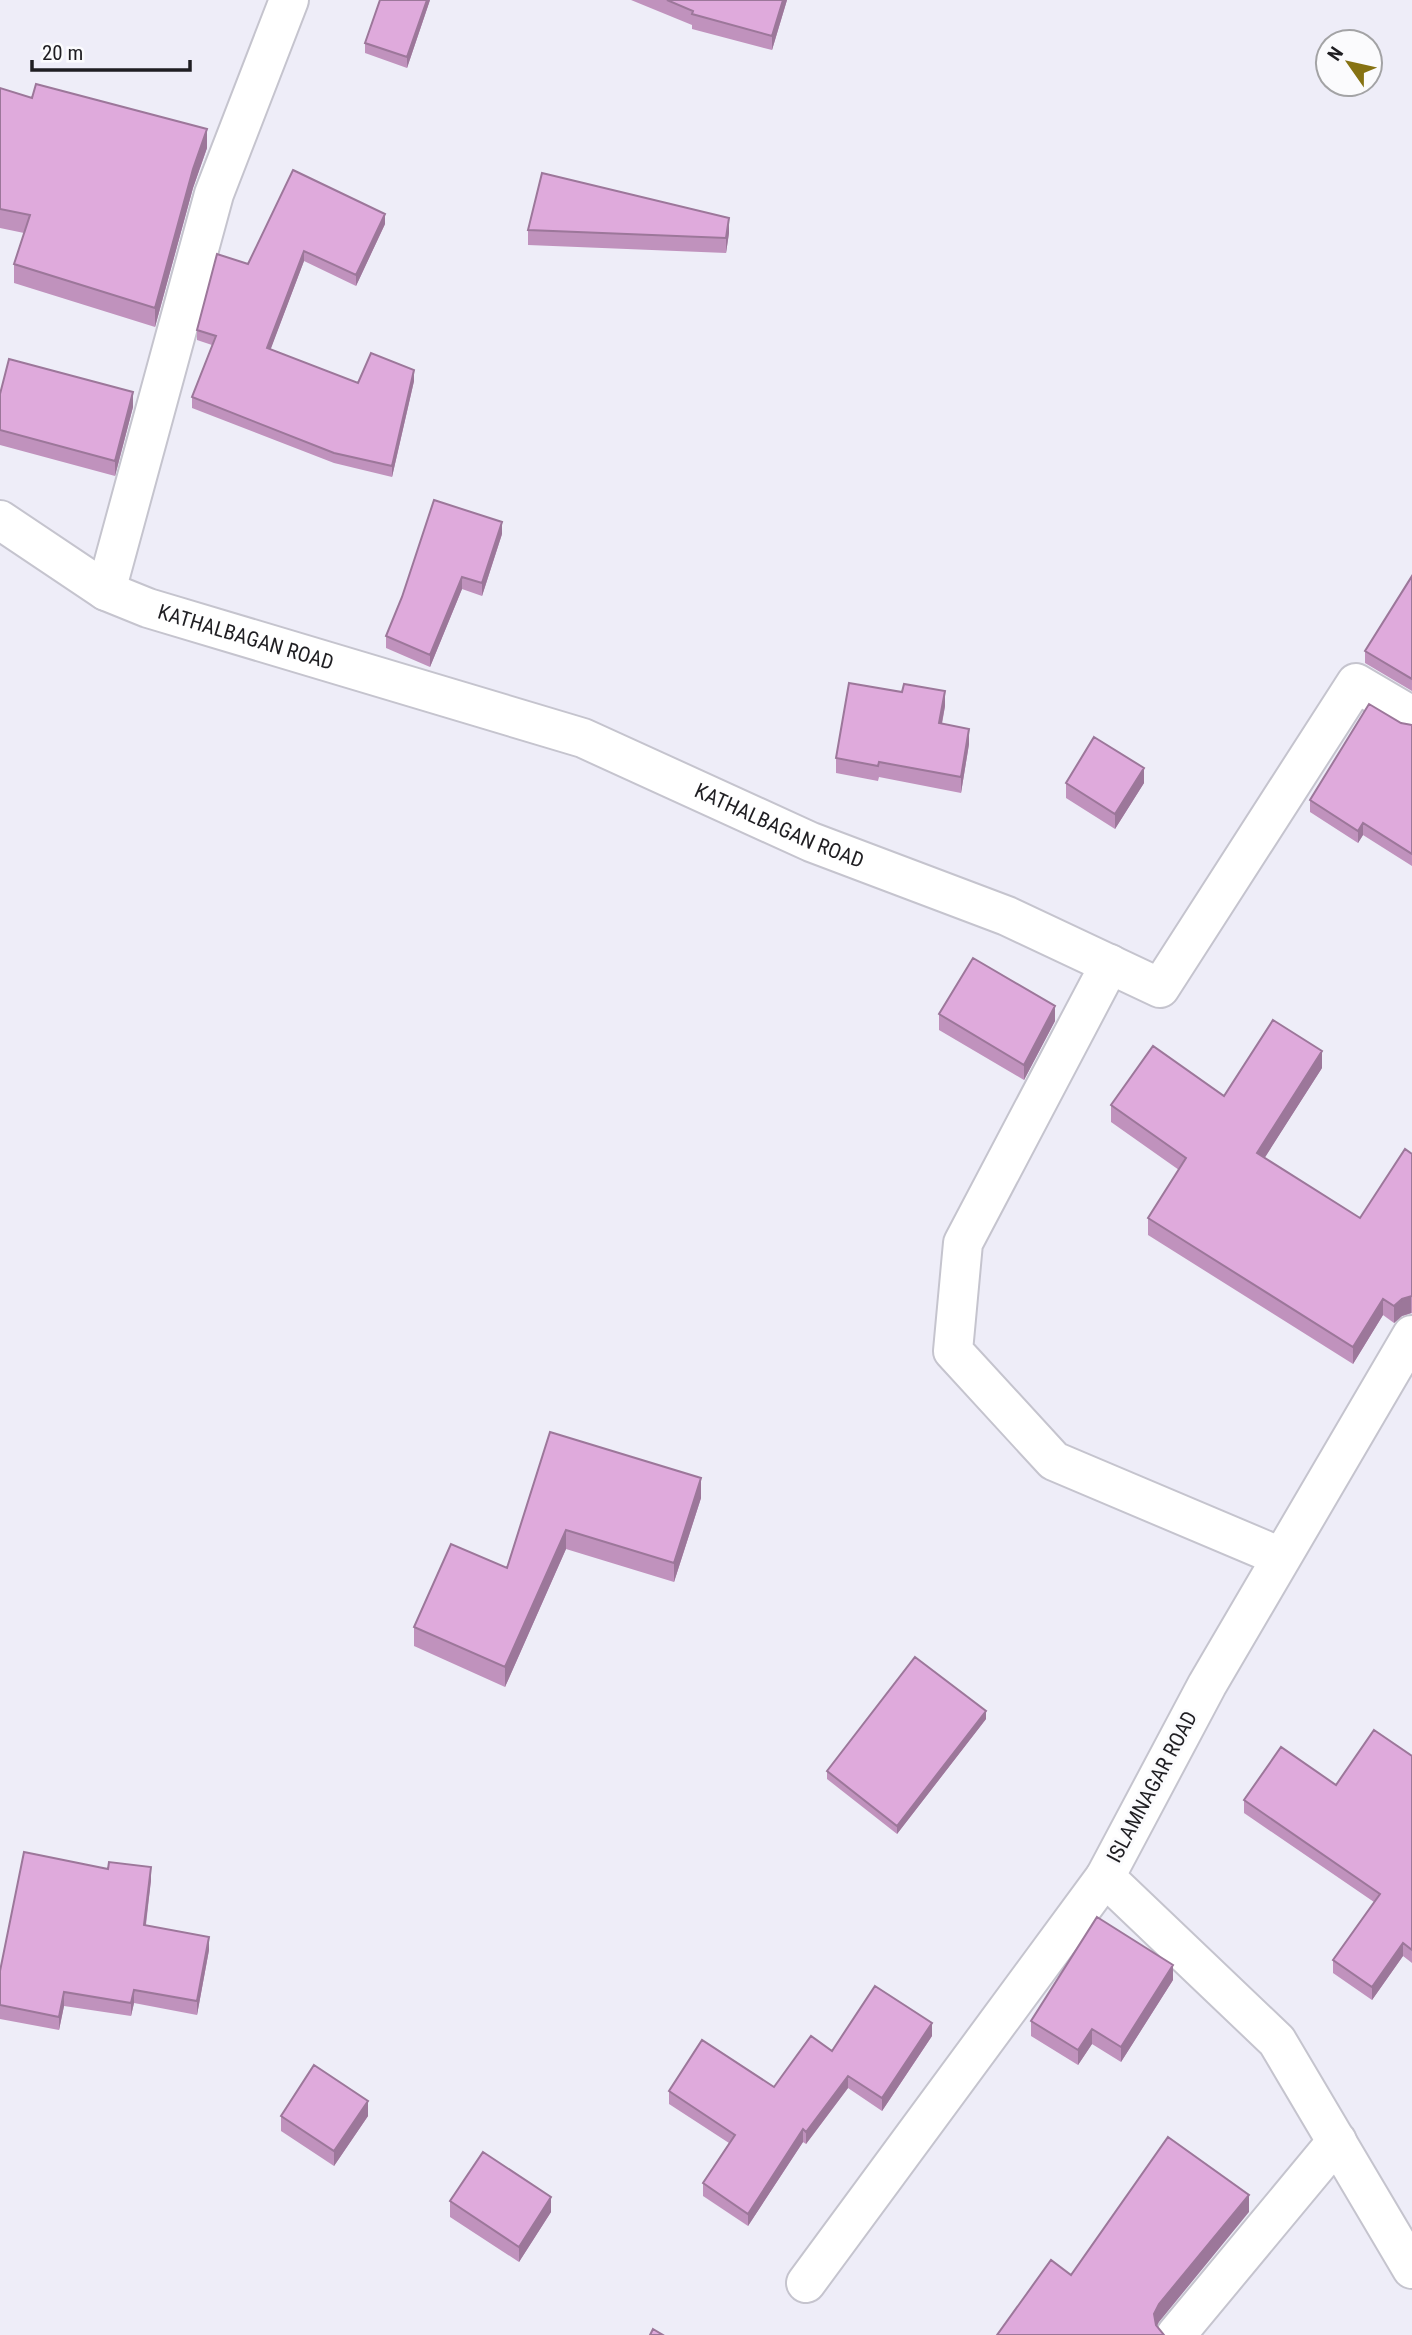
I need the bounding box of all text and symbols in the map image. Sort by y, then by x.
scale bar [32,28,189,72]
north arrow [1314,28,1384,98]
text: 20 m [42,41,83,65]
text: N [1323,43,1348,65]
street label: KATHALBAGAN ROAD [155,600,337,675]
street label: KATHALBAGAN ROAD [691,779,867,873]
street label: ISLAMNAGAR ROAD [1102,1707,1202,1867]

